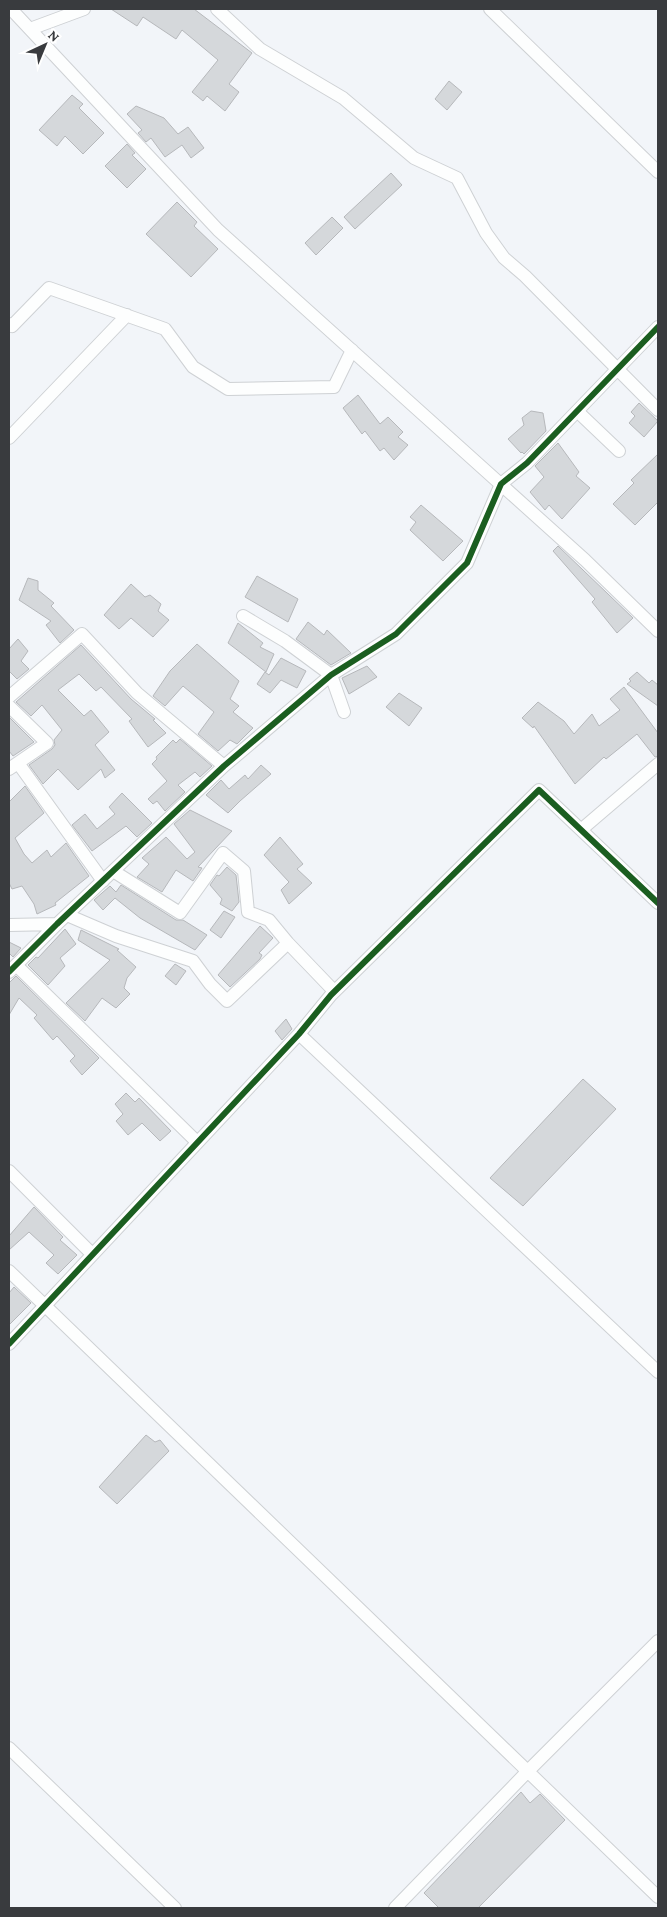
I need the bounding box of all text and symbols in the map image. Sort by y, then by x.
north arrow [20,20,70,70]
text: N [45,27,63,45]

